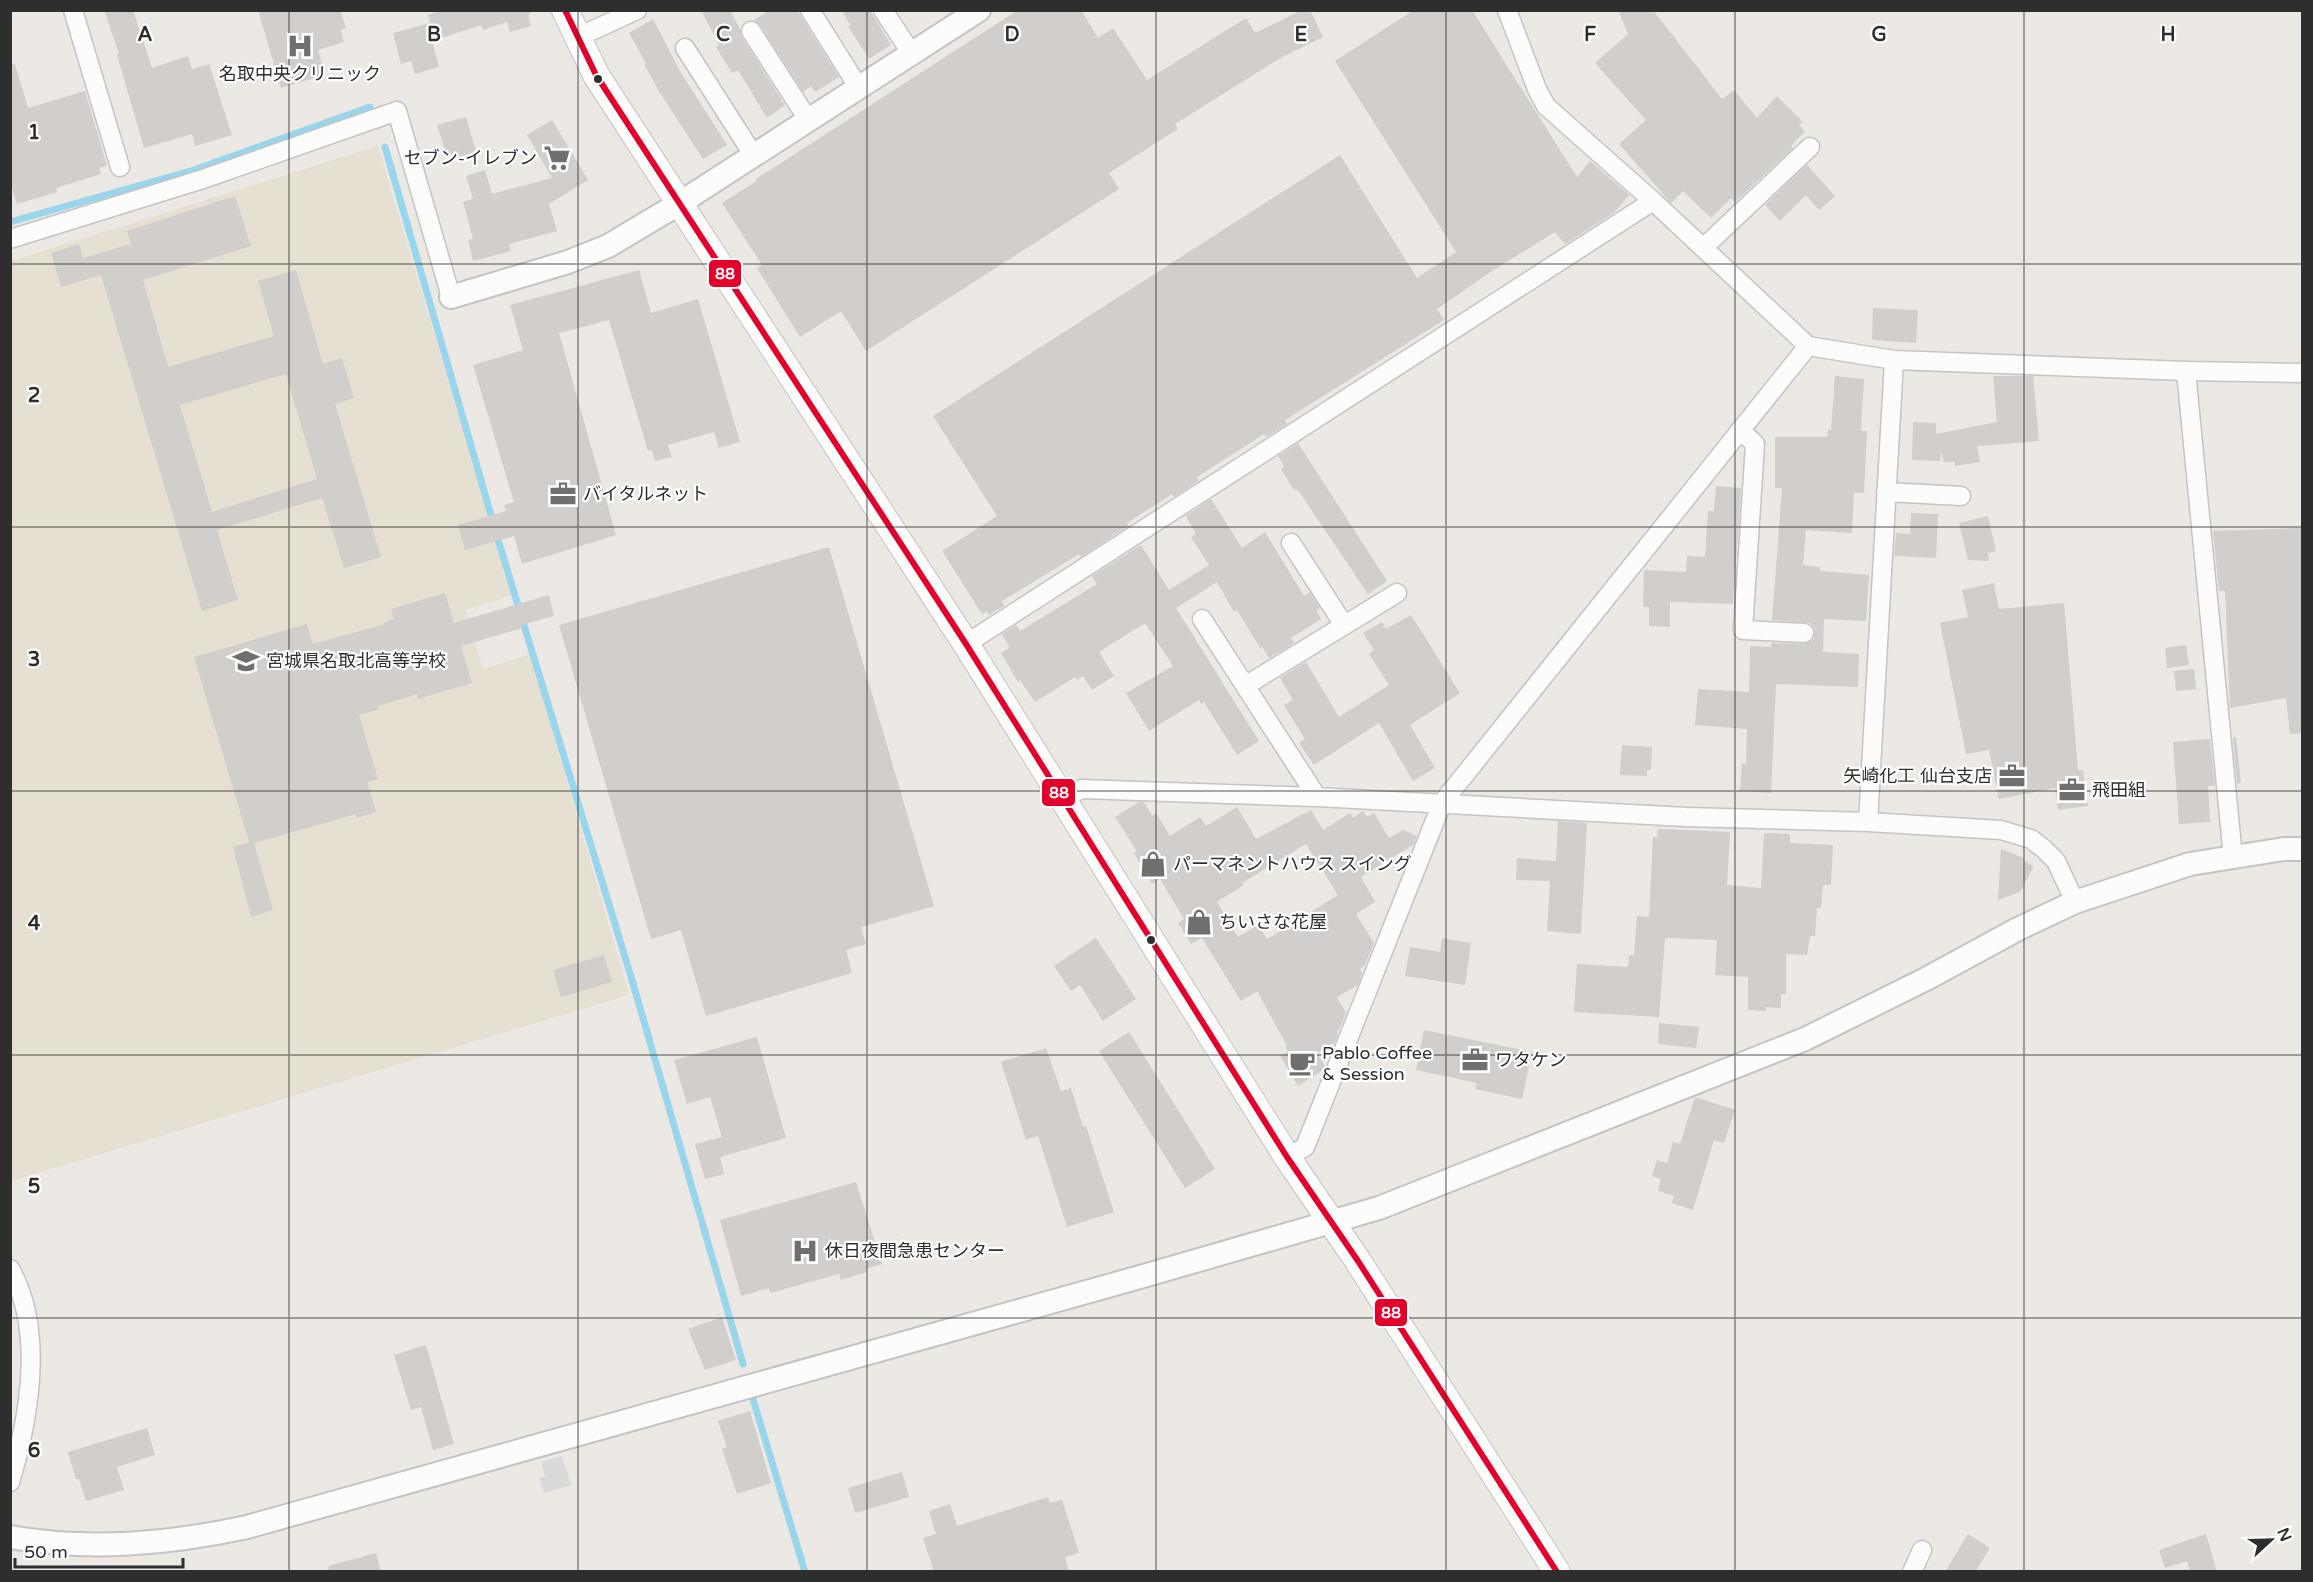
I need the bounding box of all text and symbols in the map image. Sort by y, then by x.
text: A [138,23,153,47]
text: B [427,23,441,47]
text: C [716,23,730,47]
text: D [1004,23,1020,47]
text: E [1295,23,1308,47]
text: F [1584,23,1596,47]
text: G [1871,23,1887,47]
text: H [2160,23,2176,47]
hospital icon: 名取中央クリニック [285,31,315,61]
place label: 名取中央クリニック [219,63,381,85]
unlabelled marker [592,73,604,85]
text: 1 [28,121,40,145]
supermarket icon: セブン-イレブン [542,143,572,173]
place label: セブン-イレブン [404,147,537,169]
line badge: 88 [708,259,742,288]
text: 88 [715,264,735,284]
text: 2 [28,384,40,408]
office icon: バイタルネット [548,479,578,509]
place label: バイタルネット [583,483,708,505]
school or university icon: 宮城県名取北高等学校 [231,646,261,676]
text: 3 [28,648,40,672]
place label: 宮城県名取北高等学校 [266,650,446,672]
office icon: 矢崎化工 仙台支店 [1997,761,2027,791]
place label: 矢崎化工 仙台支店 [1843,765,1992,787]
office icon: 飛田組 [2057,775,2087,805]
line badge: 88 [1041,778,1076,807]
place label: 飛田組 [2092,779,2146,801]
text: 88 [1049,783,1069,803]
shop icon: パーマネントハウス スイング [1138,849,1168,879]
place label: パーマネントハウス スイング [1173,853,1412,875]
shop icon: ちいさな花屋 [1184,907,1214,937]
place label: ちいさな花屋 [1219,911,1327,933]
text: 4 [28,912,41,936]
unlabelled marker [1145,934,1157,946]
place label: Pablo Coffee & Session [1322,1042,1432,1085]
office icon: ワタケン [1460,1045,1490,1075]
cafe icon: Pablo Coffee & Session [1287,1048,1317,1078]
place label: ワタケン [1495,1049,1566,1071]
text: 5 [28,1175,40,1199]
hospital icon: 休日夜間急患センター [790,1236,820,1266]
place label: 休日夜間急患センター [825,1240,1005,1262]
line badge: 88 [1374,1298,1408,1327]
text: 88 [1381,1303,1401,1323]
text: 6 [28,1439,40,1463]
north arrow [2241,1510,2301,1570]
text: N [2272,1525,2296,1544]
scale bar [15,1531,183,1569]
text: 50 m [24,1541,68,1563]

